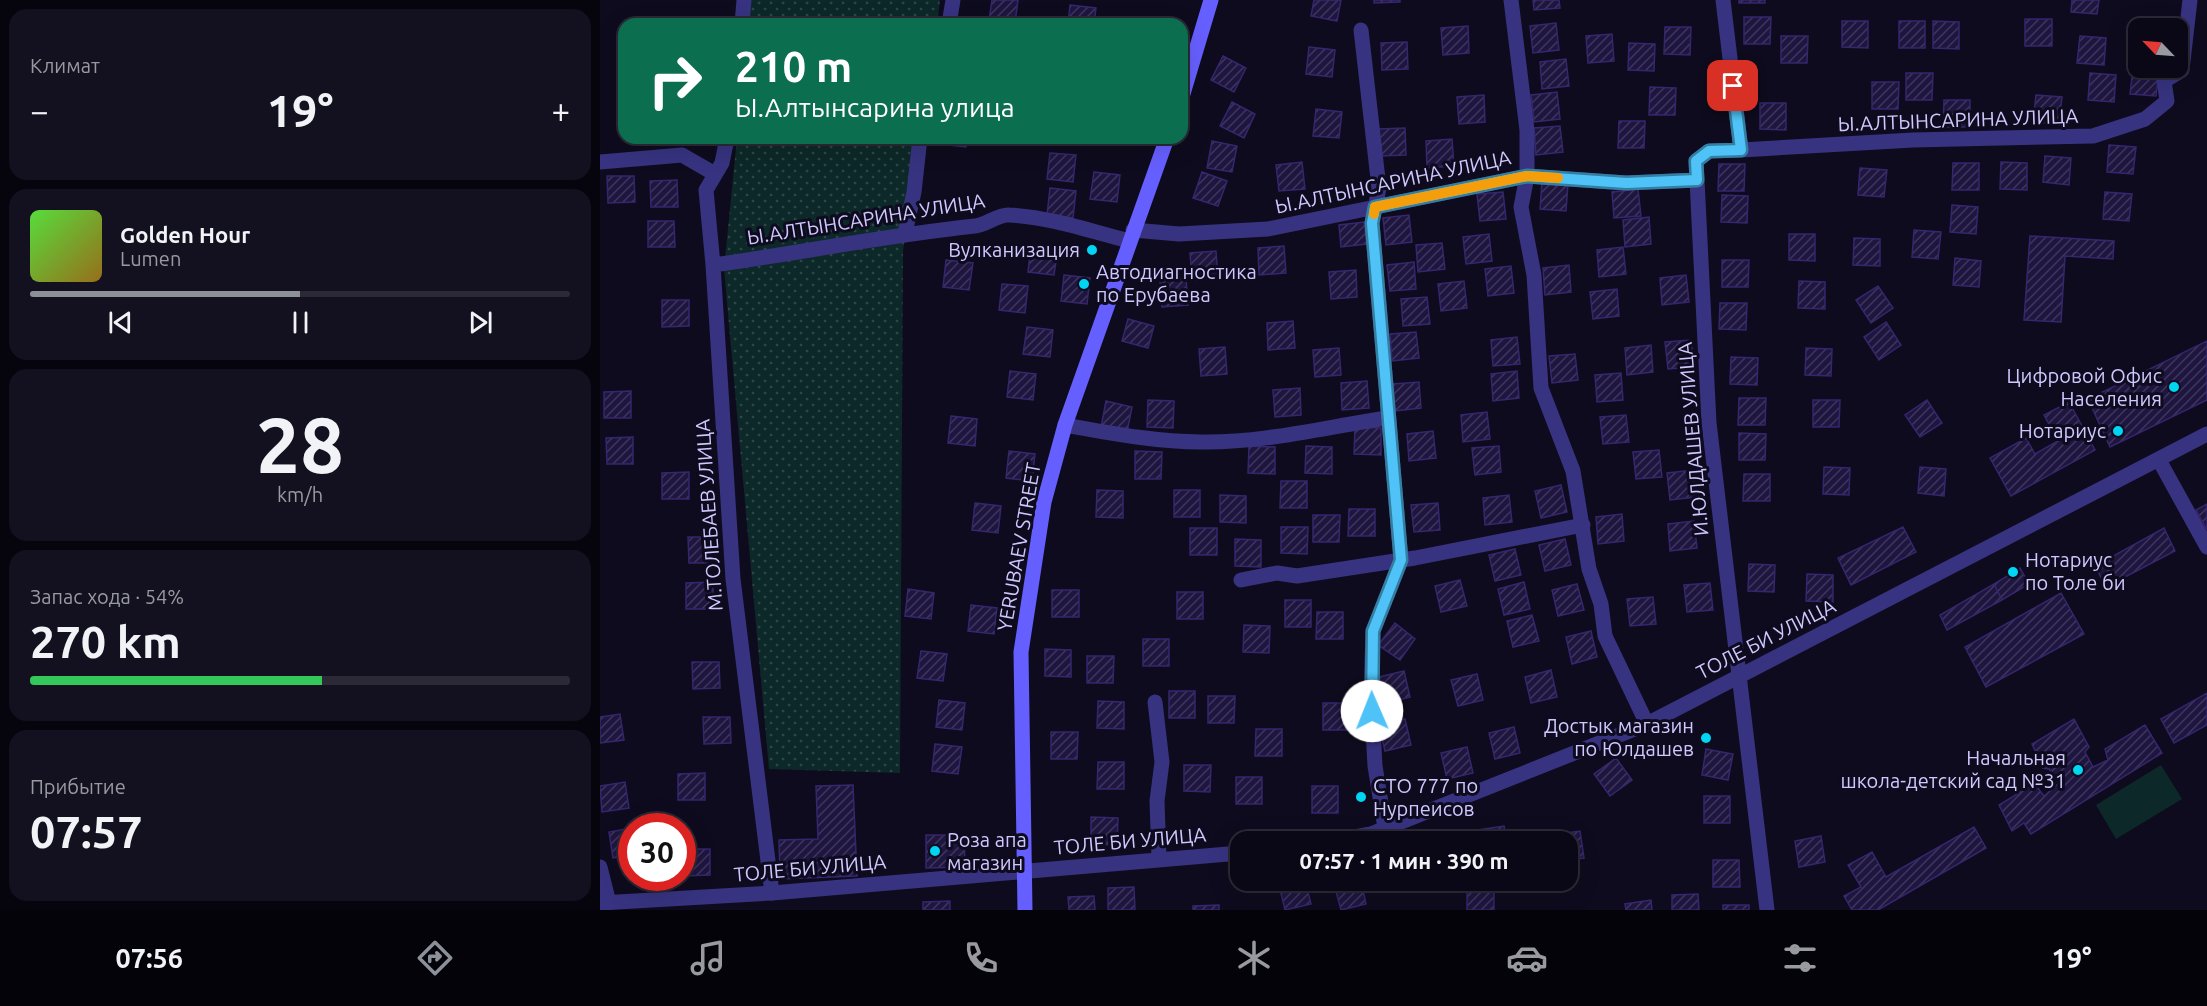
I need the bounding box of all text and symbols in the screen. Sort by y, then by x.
north arrow [2128,18,2188,78]
map controls [2128,18,2188,78]
icon: right [636,42,714,120]
text: 210 m [735,43,852,90]
text: Климат [30,54,100,77]
pin [1707,60,1758,111]
icon: arrive [1716,69,1749,102]
text: 19° [267,85,333,136]
text: − [30,92,49,129]
text: + [551,92,570,129]
text: Ы.Алтынсарина улица [735,92,1015,122]
street label: Ы.АЛТЫНСАРИНА УЛИЦА [1837,104,2079,135]
street label: Ы.АЛТЫНСАРИНА УЛИЦА [1273,145,1513,218]
street label: Ы.АЛТЫНСАРИНА УЛИЦА [745,188,986,249]
text: Golden Hour [120,222,250,247]
place label: Вулканизация [948,238,1080,261]
marker: Вулканизация [1085,243,1099,257]
text: Lumen [120,247,181,270]
place label: Автодиагностика по Ерубаева [1096,260,1257,306]
marker: Автодиагностика по Ерубаева [1077,277,1091,291]
icon: previous [104,306,137,339]
icon: pause [284,306,317,339]
icon: next [464,306,497,339]
street label: И.ЮЛДАШЕВ УЛИЦА [1673,341,1712,537]
place label: Цифровой Офис Населения [2007,364,2162,410]
marker: Цифровой Офис Населения [2167,380,2181,394]
text: 28 [256,400,344,488]
street label: М.ТОЛЕБАЕВ УЛИЦА [690,418,727,612]
place label: Нотариус [2019,419,2106,442]
marker: Нотариус [2111,424,2125,438]
street label: YERUBAEV STREET [992,461,1045,633]
text: km/h [277,483,323,506]
place label: Нотариус по Толе би [2025,548,2125,594]
marker: Нотариус по Толе би [2006,565,2020,579]
text: Запас хода · 54% [30,585,184,608]
street label: ТОЛЕ БИ УЛИЦА [1692,594,1839,684]
text: 270 km [30,616,181,667]
position arrow [1340,679,1404,743]
place label: Достык магазин по Юлдашев [1544,714,1694,760]
marker: Достык магазин по Юлдашев [1699,731,1713,745]
place label: Начальная школа-детский сад №31 [1840,746,2066,792]
marker: Начальная школа-детский сад №31 [2071,763,2085,777]
place label: СТО 777 по Нурпеисов [1373,774,1478,820]
text: Прибытие [30,775,126,798]
marker: СТО 777 по Нурпеисов [1354,790,1368,804]
text: 07:57 [30,806,143,857]
speed limit sign: 30 [618,813,696,891]
street label: ТОЛЕ БИ УЛИЦА [1053,822,1207,859]
place label: Роза апа магазин [947,828,1027,874]
marker: Роза апа магазин [928,844,942,858]
text: 07:57 · 1 мин · 390 m [1300,848,1508,873]
street label: ТОЛЕ БИ УЛИЦА [733,849,887,886]
icon: directions [414,937,456,979]
icon: music [687,937,729,979]
icon: phone [960,937,1002,979]
icon: climate [1233,937,1275,979]
icon: car [1506,937,1548,979]
icon: filters [1779,937,1821,979]
text: 07:56 [115,943,183,973]
text: 19° [2051,943,2091,973]

